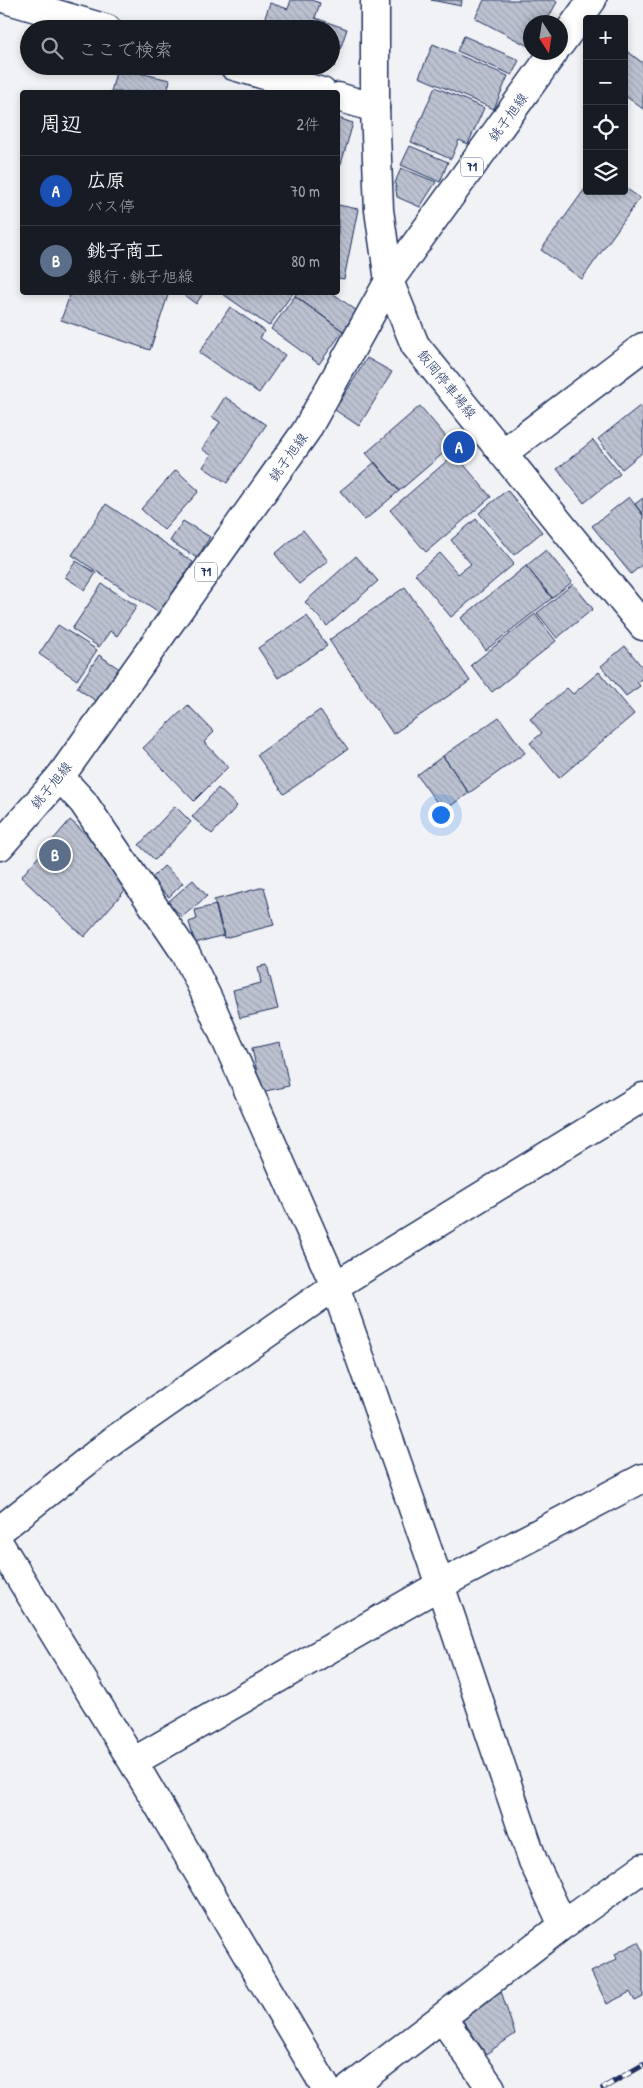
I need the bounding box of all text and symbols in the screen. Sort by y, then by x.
north arrow [523,15,568,60]
map controls [583,15,628,195]
button: + [583,15,628,60]
search box [20,20,340,75]
icon: search [38,34,66,62]
text: ここで検索 [78,36,173,62]
button: − [583,60,628,105]
street label: 銚子旭線 [483,88,532,145]
button: locate [583,105,628,150]
text: 周辺 [40,109,82,138]
text: 2件 [297,113,320,135]
button: layers [583,150,628,195]
road number: 71 [461,158,483,176]
text: 広原 [87,167,125,193]
text: A [52,180,60,202]
text: 70 m [290,180,320,202]
text: バス停 [87,195,135,217]
text: 銚子商工 [87,237,163,263]
text: B [52,250,60,272]
text: 80 m [291,250,320,272]
text: 銀行 · 銚子旭線 [87,265,194,287]
street label: 飯岡停車場線 [414,345,481,422]
street label: 銚子旭線 [264,428,311,485]
pin: A [443,428,475,466]
road number: 71 [195,562,217,582]
street label: 銚子旭線 [26,757,76,812]
your location [428,802,454,828]
pin: B [39,836,71,874]

